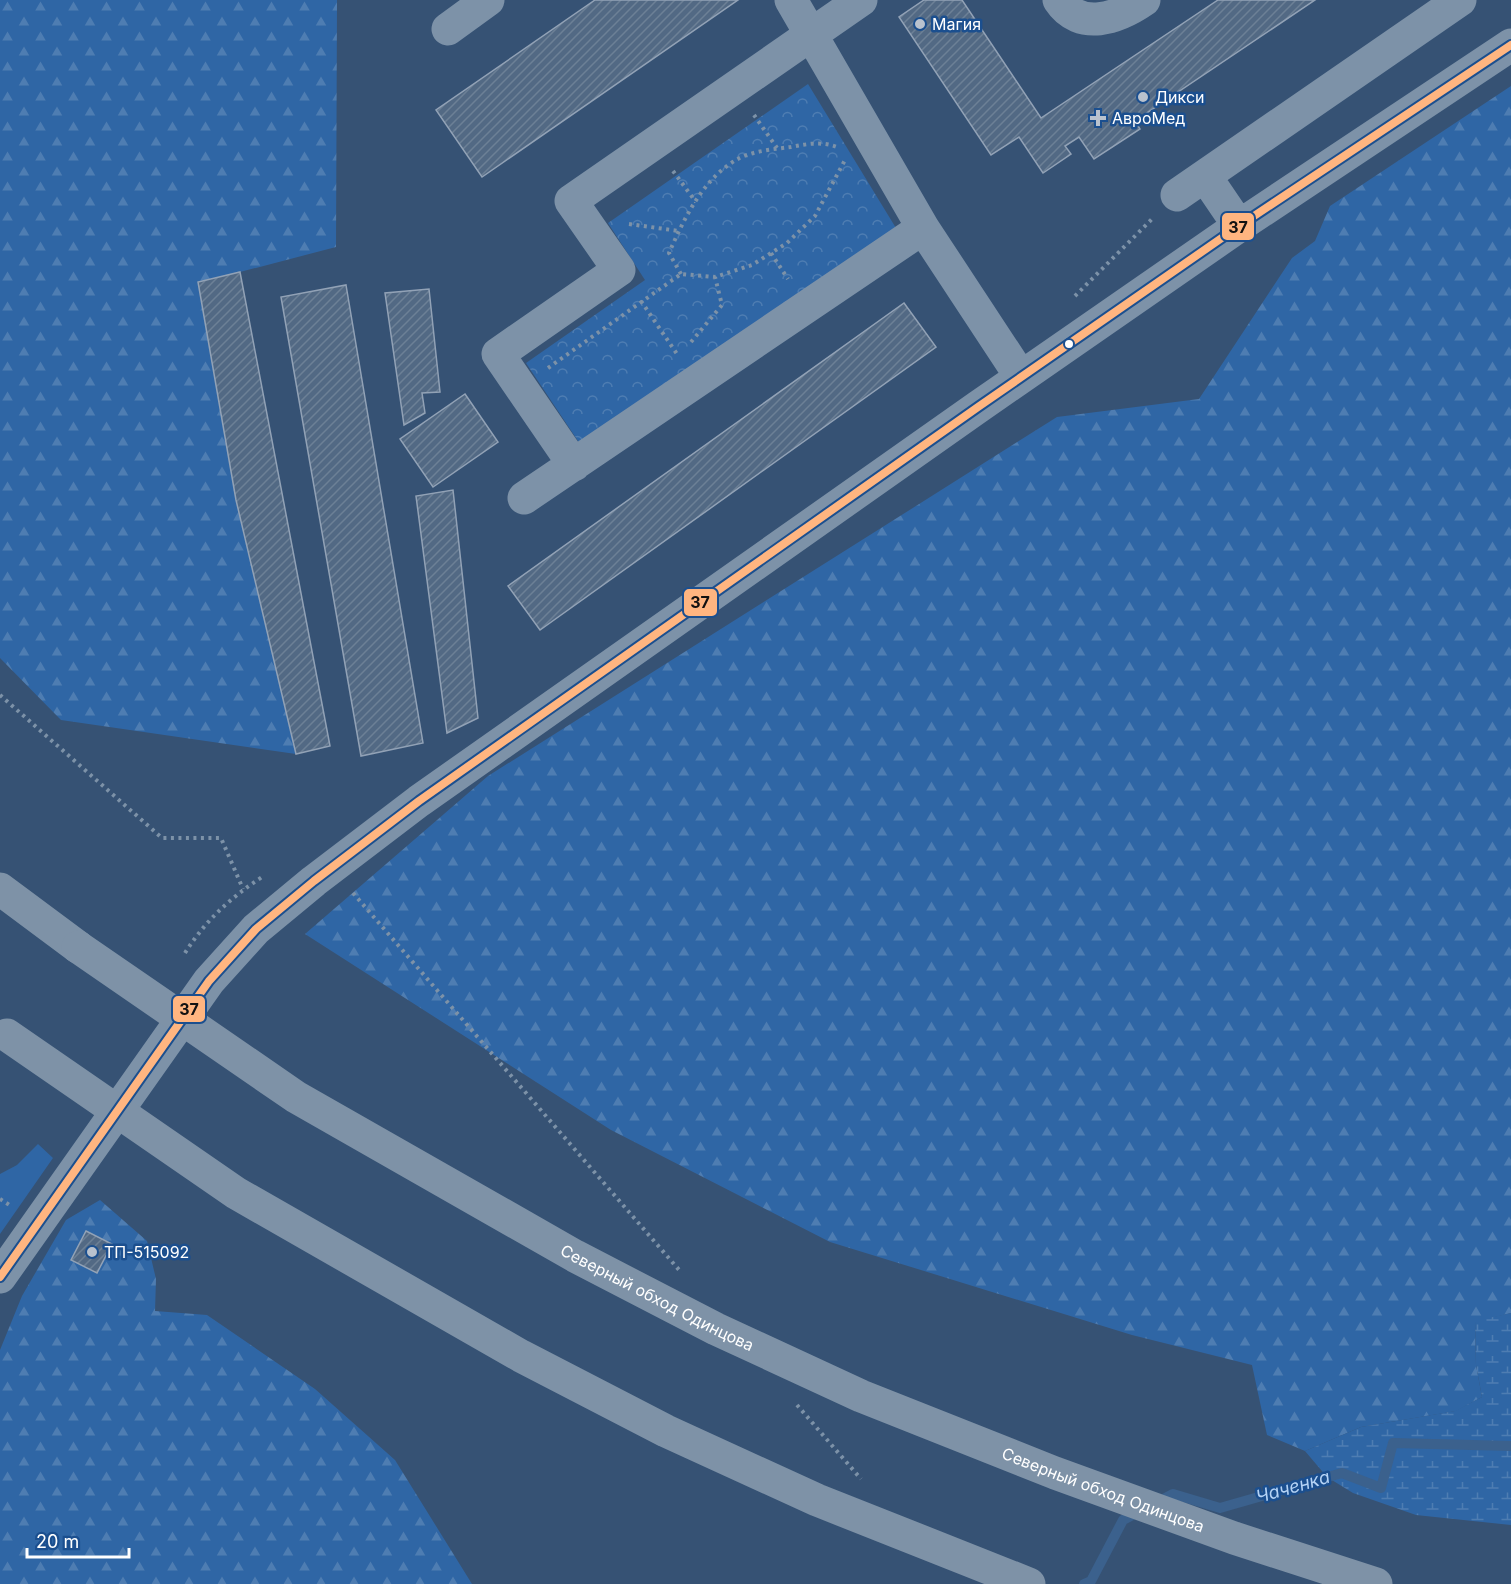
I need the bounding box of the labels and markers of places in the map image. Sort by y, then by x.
place label: Магия [932,14,981,34]
marker: Магия [913,17,927,31]
place label: Дикси [1155,87,1204,107]
marker: Дикси [1136,90,1150,104]
place label: АвроМед [1112,108,1185,128]
marker: АвроМед [1089,109,1107,127]
unlabelled marker [1063,338,1075,350]
place label: ТП-515092 [104,1242,189,1262]
marker: ТП-515092 [85,1245,99,1259]

